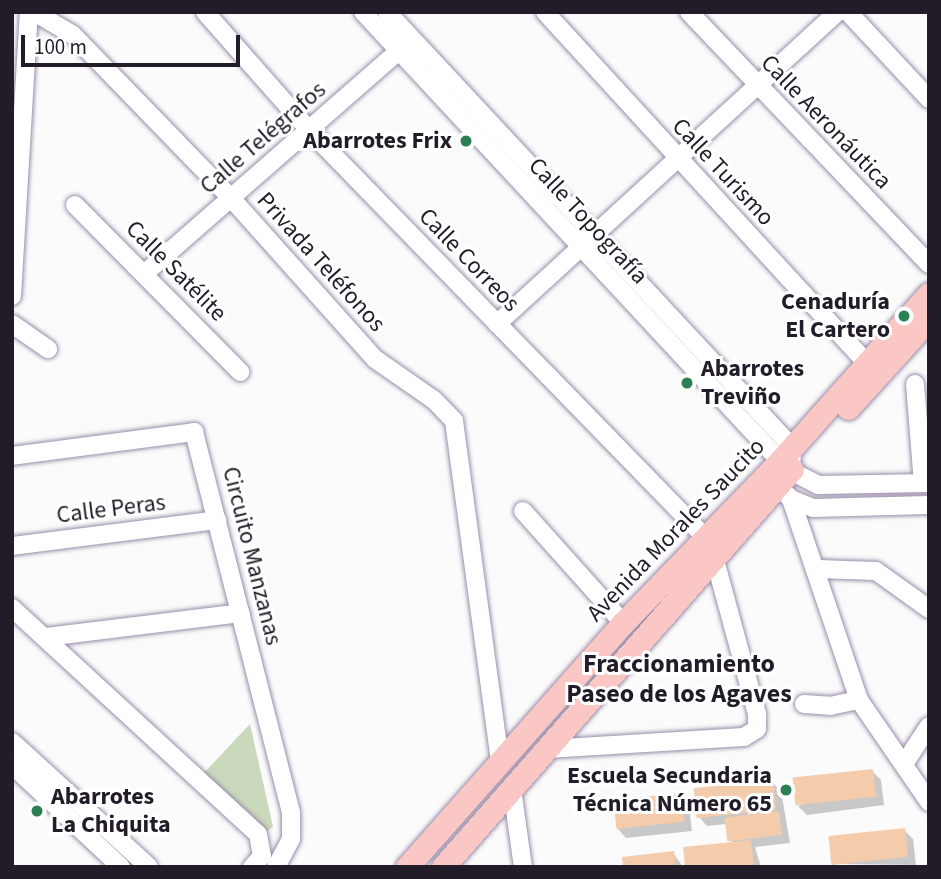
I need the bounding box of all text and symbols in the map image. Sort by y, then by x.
scale bar [24,21,243,65]
text: 100 m [34,32,87,62]
street label: Calle Aeronáutica [755,49,897,195]
street label: Calle Telégrafos [194,75,332,201]
street label: Calle Turismo [666,112,780,232]
place label: Abarrotes Frix [303,127,452,155]
marker: Abarrotes Frix [458,133,474,149]
street label: Calle Topografía [522,152,654,290]
street label: Privada Teléfonos [251,186,391,338]
street label: Calle Correos [413,202,525,318]
street label: Calle Satélite [120,215,232,327]
place label: Cenaduría El Cartero [781,288,890,344]
marker: Cenaduría El Cartero [896,308,912,324]
place label: Abarrotes Treviño [701,355,804,411]
marker: Abarrotes Treviño [679,375,695,391]
street label: Avenida Morales Saucito [581,432,771,628]
street label: Circuito Manzanas [216,464,288,648]
street label: Calle Peras [55,488,167,530]
district label: Fraccionamiento Paseo de los Agaves [566,648,792,710]
place label: Escuela Secundaria Técnica Número 65 [567,762,772,818]
marker: Escuela Secundaria Técnica Número 65 [778,782,794,798]
place label: Abarrotes La Chiquita [51,783,171,839]
marker: Abarrotes La Chiquita [29,803,45,819]

